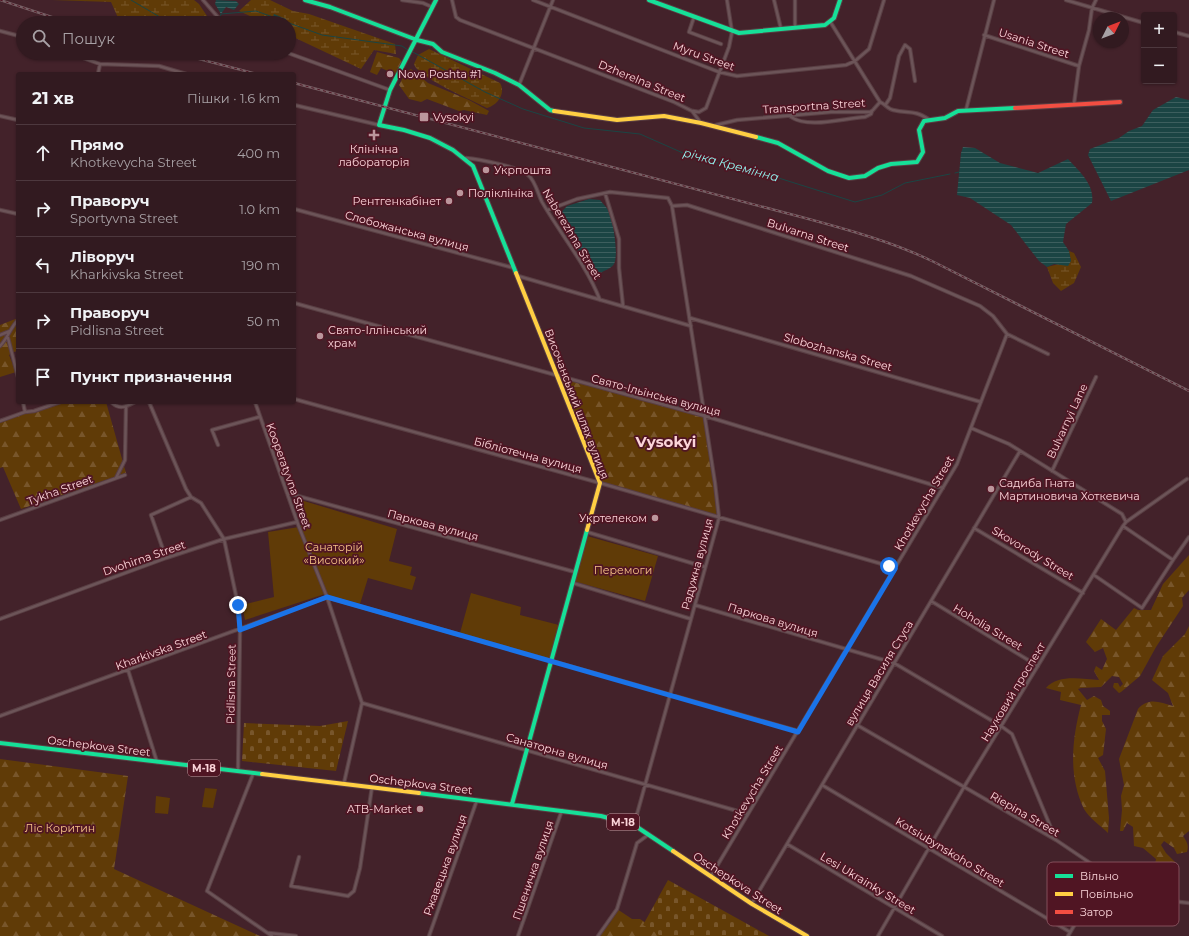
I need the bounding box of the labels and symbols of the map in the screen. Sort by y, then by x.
north arrow [1093,12,1129,48]
street label: Usania Street [997,25,1072,61]
street label: Myru Street [671,38,737,74]
street label: Dzherelna Street [596,57,688,105]
place label: Nova Poshta #1 [398,67,482,81]
marker: Nova Poshta #1 [385,69,395,79]
street label: Transportna Street [762,95,866,117]
place label: Vysokyi [433,110,474,124]
marker: Vysokyi [418,111,430,123]
marker: Клінічна лабораторія [368,129,380,141]
place label: Клінічна лабораторія [339,142,409,169]
water label: річка Кремінна [682,145,780,184]
place label: Укрпошта [494,163,551,177]
marker: Укрпошта [481,165,491,175]
place label: Поліклініка [468,186,533,200]
street label: Naberezhna Street [539,186,605,282]
marker: Поліклініка [455,188,465,198]
place label: Рентгенкабінет [353,194,442,208]
marker: Рентгенкабінет [444,196,454,206]
street label: Слобожанська вулиця [344,208,470,254]
street label: Bulvarna Street [765,215,851,255]
place label: Свято-Іллінський храм [328,323,427,350]
street label: Височанський шлях вулиця [542,327,612,481]
street label: Slobozhanska Street [782,330,894,374]
marker: Свято-Іллінський храм [315,331,325,341]
street label: Свято-Ільїнська вулиця [590,371,722,419]
street label: Bulvarnyi Lane [1043,381,1091,461]
street label: Kooperatyvna Street [263,421,315,531]
district label: Vysokyi [635,432,696,451]
street label: Бібліотечна вулиця [472,434,584,476]
street label: Khotkevycha Street [891,453,957,553]
street label: Tykha Street [25,471,95,508]
place label: Садиба Гната Мартиновича Хоткевича [999,476,1140,503]
marker: Садиба Гната Мартиновича Хоткевича [986,484,996,494]
street label: Паркова вулиця [386,506,480,544]
place label: Укртелеком [579,511,647,525]
marker: Укртелеком [650,513,660,523]
street label: Радужна вулиця [678,517,716,611]
street label: Skovorody Street [989,523,1077,583]
street label: Dvohirna Street [101,537,188,579]
park label: Санаторій «Високий» [304,540,364,567]
route start [880,557,898,575]
park label: Перемоги [594,563,652,577]
route end [229,596,247,614]
street label: Паркова вулиця [726,600,820,640]
street label: Hoholia Street [951,601,1026,654]
street label: вулиця Василя Стуса [842,618,916,728]
street label: Kharkivska Street [114,627,209,673]
street label: Науковий проспект [978,639,1049,744]
street label: Pidlisna Street [223,644,239,724]
street label: Санаторна вулиця [504,730,610,772]
street label: Oschepkova Street [47,733,152,759]
street label: Khotkevycha Street [718,742,786,842]
road number: М-18 [188,760,220,776]
street label: Oschepkova Street [369,771,474,797]
street label: Riepina Street [988,788,1063,840]
place label: ATB-Market [347,802,413,816]
marker: ATB-Market [415,804,425,814]
street label: Ржавецька вулиця [420,812,470,918]
road number: М-18 [607,814,639,830]
street label: Kotsiubynskoho Street [893,814,1007,890]
street label: Пшеничка вулиця [509,818,557,922]
park label: Ліс Коритин [25,821,95,835]
street label: Oschepkova Street [691,849,786,917]
street label: Lesi Ukrainky Street [818,849,919,917]
legend [1047,862,1179,926]
text: Вільно [1080,869,1119,883]
text: Повільно [1080,887,1133,901]
text: Затор [1080,905,1113,919]

